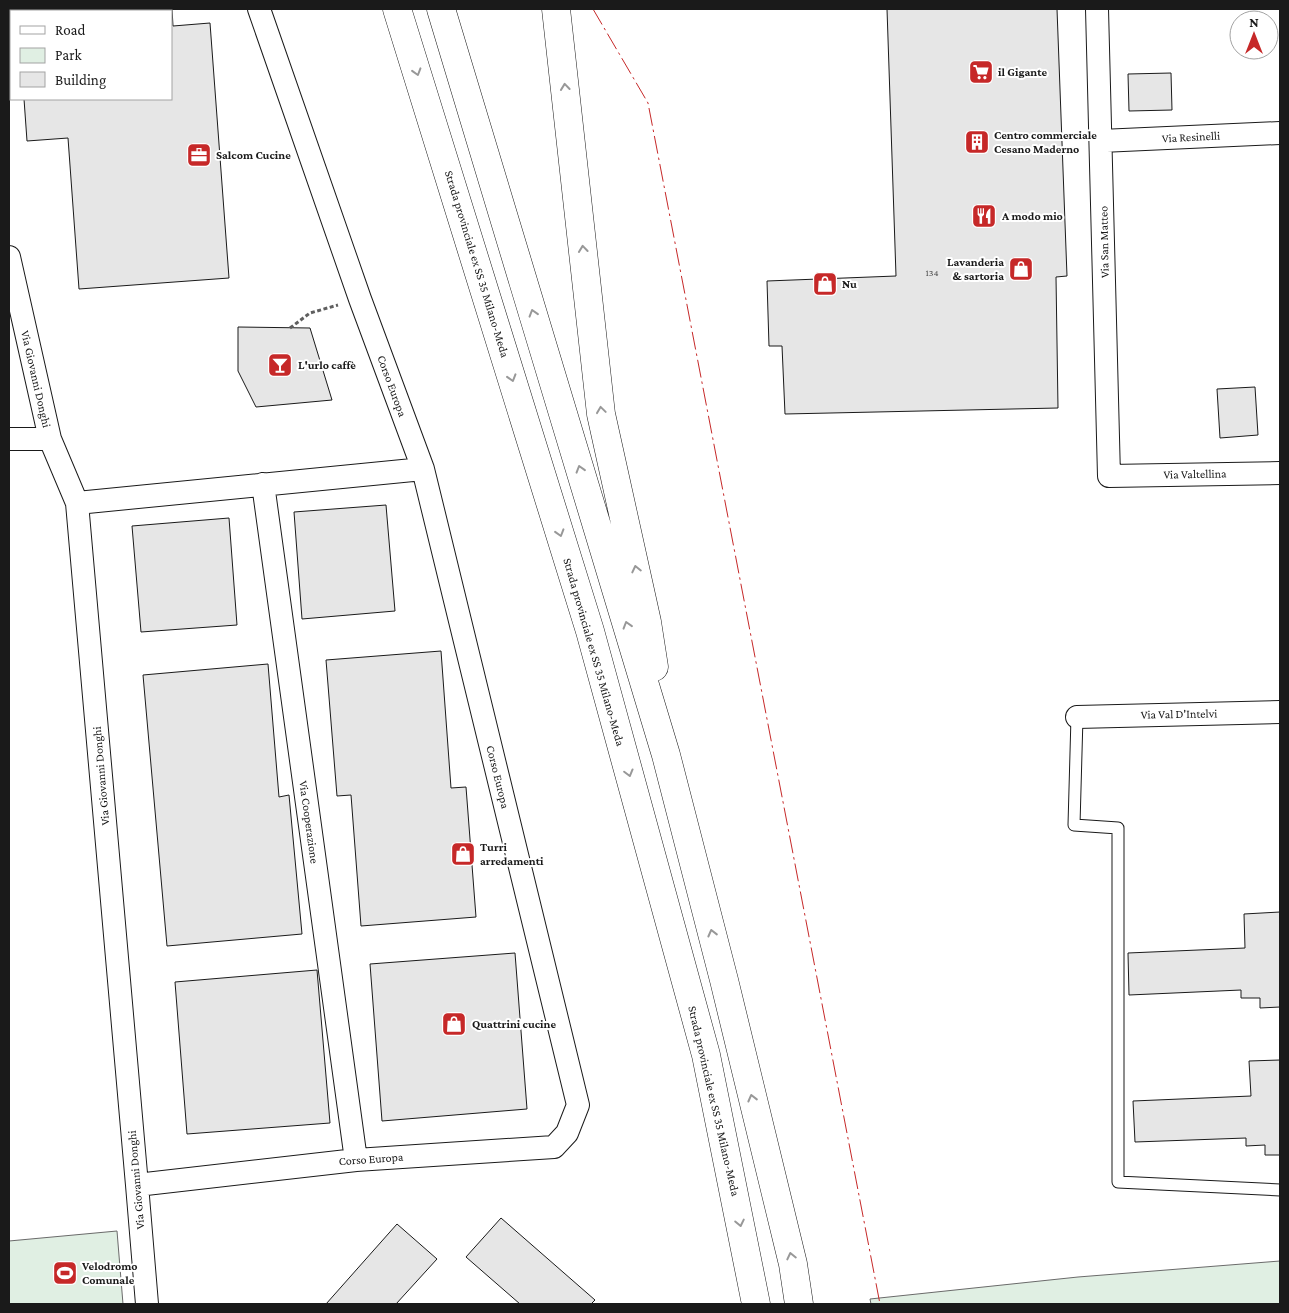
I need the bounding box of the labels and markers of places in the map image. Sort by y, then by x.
supermarket icon: il Gigante [968,59,994,85]
place label: il Gigante [998,65,1047,79]
place label: Centro commerciale Cesano Maderno [994,128,1097,156]
building icon: Centro commerciale Cesano Maderno [964,129,990,155]
office icon: Salcom Cucine [186,142,212,168]
place label: Salcom Cucine [216,148,291,162]
restaurant icon: A modo mio [971,203,997,229]
place label: A modo mio [1001,209,1063,223]
place label: Lavanderia & sartoria [947,255,1004,283]
shop icon: Lavanderia & sartoria [1008,256,1034,282]
shop icon: Nu [812,271,838,297]
place label: Nu [842,277,857,291]
bar icon: L'urlo caffè [267,352,293,378]
place label: L'urlo caffè [298,358,356,372]
place label: Turri arredamenti [480,840,544,868]
shop icon: Turri arredamenti [450,841,476,867]
shop icon: Quattrini cucine [441,1011,467,1037]
place label: Quattrini cucine [472,1017,556,1031]
place label: Velodromo Comunale [81,1259,138,1287]
sports icon: Velodromo Comunale [52,1260,78,1286]

